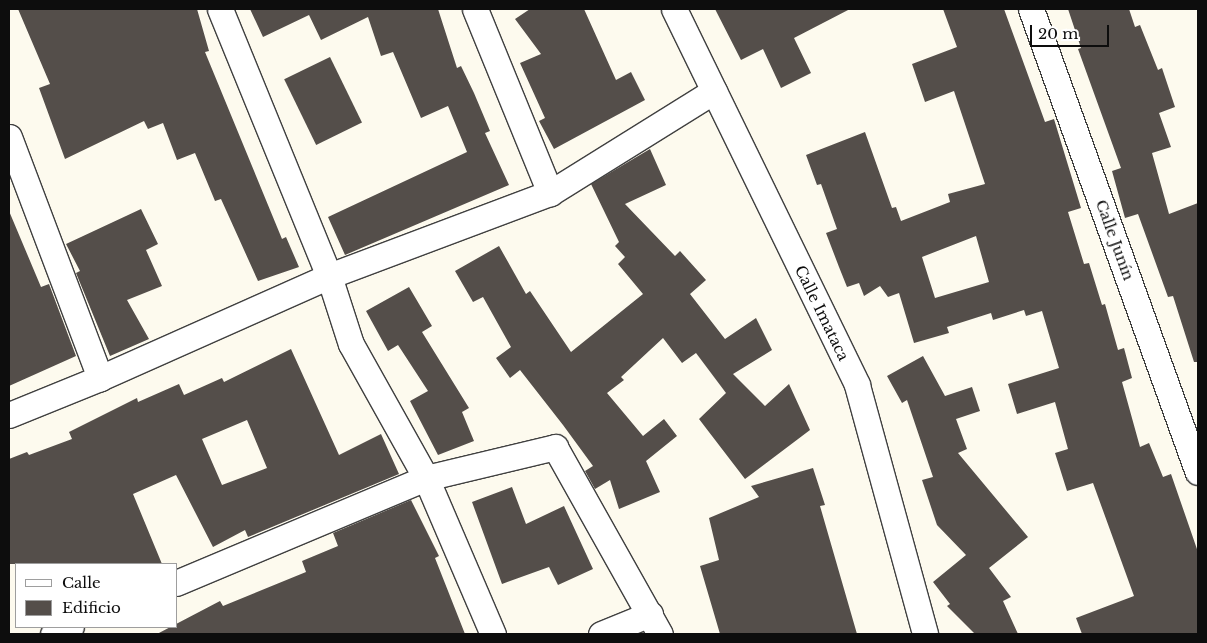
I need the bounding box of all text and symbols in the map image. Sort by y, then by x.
scale bar [1032,15,1111,47]
text: 20 m [1038,24,1078,43]
street label: Calle Junín [1092,197,1138,283]
street label: Calle Imataca [791,262,853,364]
legend [15,563,178,628]
text: Calle [62,573,101,592]
text: Edificio [62,598,121,617]

